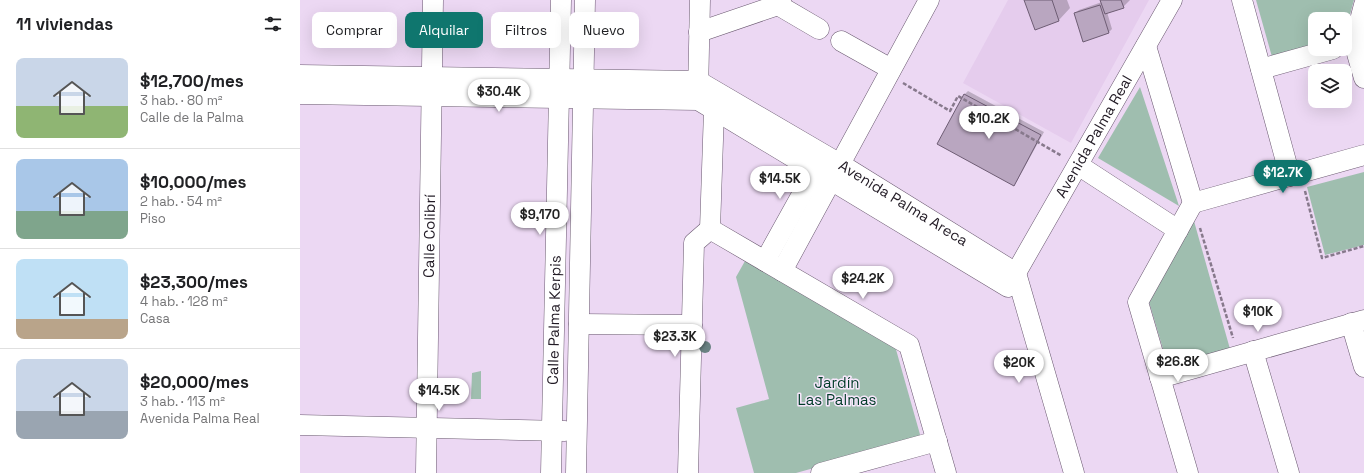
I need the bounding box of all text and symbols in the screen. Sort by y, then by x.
chip: Comprar [312,12,397,48]
chip: Alquilar [405,12,483,48]
chip: Filtros [491,12,561,48]
chip: Nuevo [569,12,639,48]
map controls [1308,12,1352,108]
button: locate [1308,12,1352,56]
text: 11 viviendas [16,13,113,35]
icon: filters [262,13,284,35]
button: layers [1308,64,1352,108]
text: $12,700/mes [140,70,244,92]
street label: Avenida Palma Real [1051,72,1136,201]
icon: home [48,74,96,122]
pin: $30.4K [466,79,532,113]
text: $30.4K [477,83,521,100]
text: 3 hab. · 80 m² [140,92,223,109]
pin: $10.2K [956,106,1022,140]
text: Calle de la Palma [140,109,244,126]
text: $10.2K [968,110,1010,127]
street label: Avenida Palma Areca [835,156,972,250]
pin: $12.7K [1250,160,1316,194]
text: $12.7K [1263,164,1303,181]
pin: $14.5K [747,166,813,200]
text: $14.5K [759,170,801,187]
text: $10,000/mes [140,171,246,193]
icon: home [48,175,96,223]
text: 2 hab. · 54 m² [140,193,222,210]
street label: Calle Colibrí [419,194,439,278]
pin: $9,170 [507,202,573,236]
text: $9,170 [520,206,560,223]
text: Piso [140,210,166,227]
street label: Calle Palma Kerpis [543,255,565,385]
pin: $24.2K [830,266,896,300]
text: $24.2K [841,270,885,287]
text: $23,300/mes [140,271,248,293]
icon: home [48,275,96,323]
text: 4 hab. · 128 m² [140,293,228,310]
pin: $10K [1234,299,1282,333]
text: $10K [1243,303,1273,320]
text: Casa [140,310,170,327]
pin: $23.3K [642,324,708,358]
text: $23.3K [653,328,697,345]
pin: $26.8K [1145,349,1211,383]
pin: $20K [995,350,1043,384]
text: $26.8K [1156,353,1200,370]
text: $20K [1003,354,1035,371]
text: $20,000/mes [140,371,249,393]
park label: Jardín Las Palmas [797,373,877,409]
icon: home [48,375,96,423]
pin: $14.5K [406,378,472,412]
text: $14.5K [418,382,460,399]
text: 3 hab. · 113 m² [140,393,225,410]
text: Avenida Palma Real [140,410,260,427]

